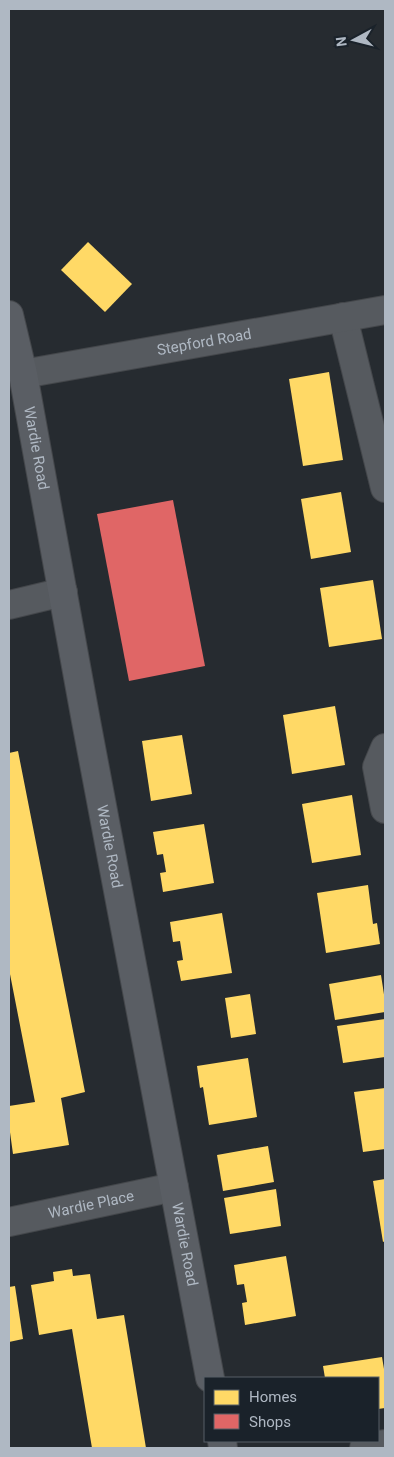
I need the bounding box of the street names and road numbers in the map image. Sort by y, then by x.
street label: Stepford Road [156,325,253,359]
street label: Wardie Road [20,405,53,491]
street label: Wardie Road [93,803,126,890]
street label: Wardie Place [47,1187,136,1222]
street label: Wardie Road [168,1201,201,1288]

